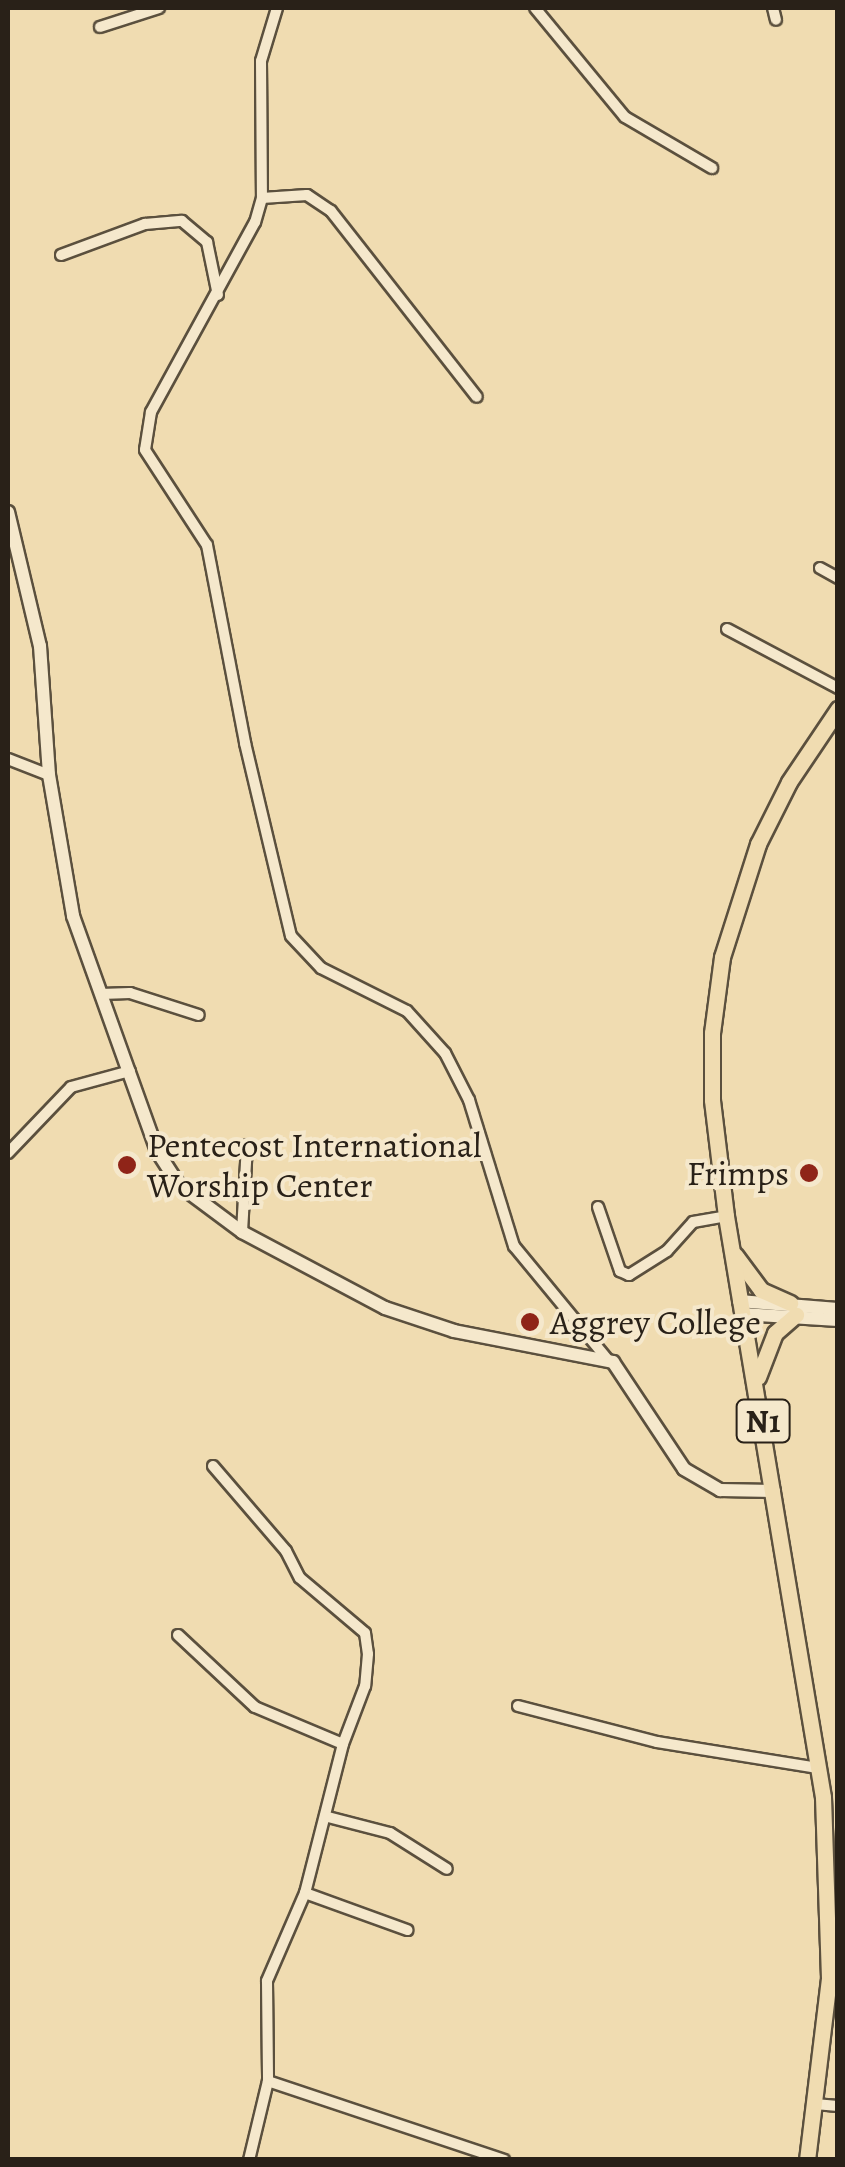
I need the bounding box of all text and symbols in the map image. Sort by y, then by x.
place label: Pentecost International Worship Center [147,1124,482,1206]
place label: Frimps [687,1152,789,1194]
marker: Pentecost International Worship Center [116,1154,138,1176]
marker: Frimps [798,1162,820,1184]
place label: Aggrey College [550,1301,761,1343]
marker: Aggrey College [519,1311,541,1333]
road number: N1 [736,1394,790,1448]

